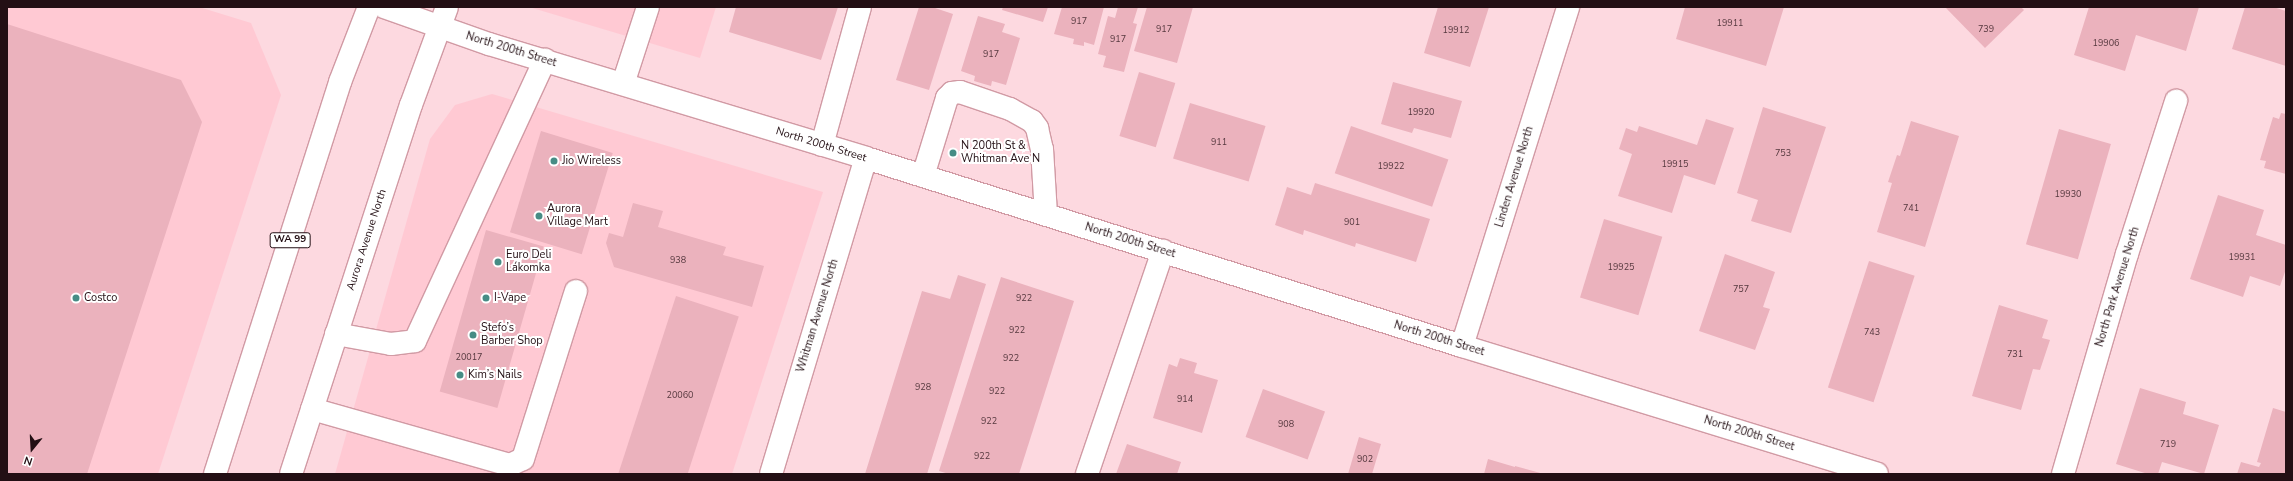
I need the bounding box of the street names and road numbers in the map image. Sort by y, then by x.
street label: North 200th Street [464,30,558,70]
street label: North 200th Street [774,125,868,165]
street label: Linden Avenue North [1493,125,1537,229]
street label: Aurora Avenue North [344,188,390,292]
street label: North 200th Street [1083,221,1177,261]
street label: North Park Avenue North [2093,225,2143,349]
road number: WA 99 [269,232,311,248]
street label: Whitman Avenue North [794,258,842,374]
street label: North 200th Street [1392,319,1486,359]
street label: North 200th Street [1702,414,1796,454]

